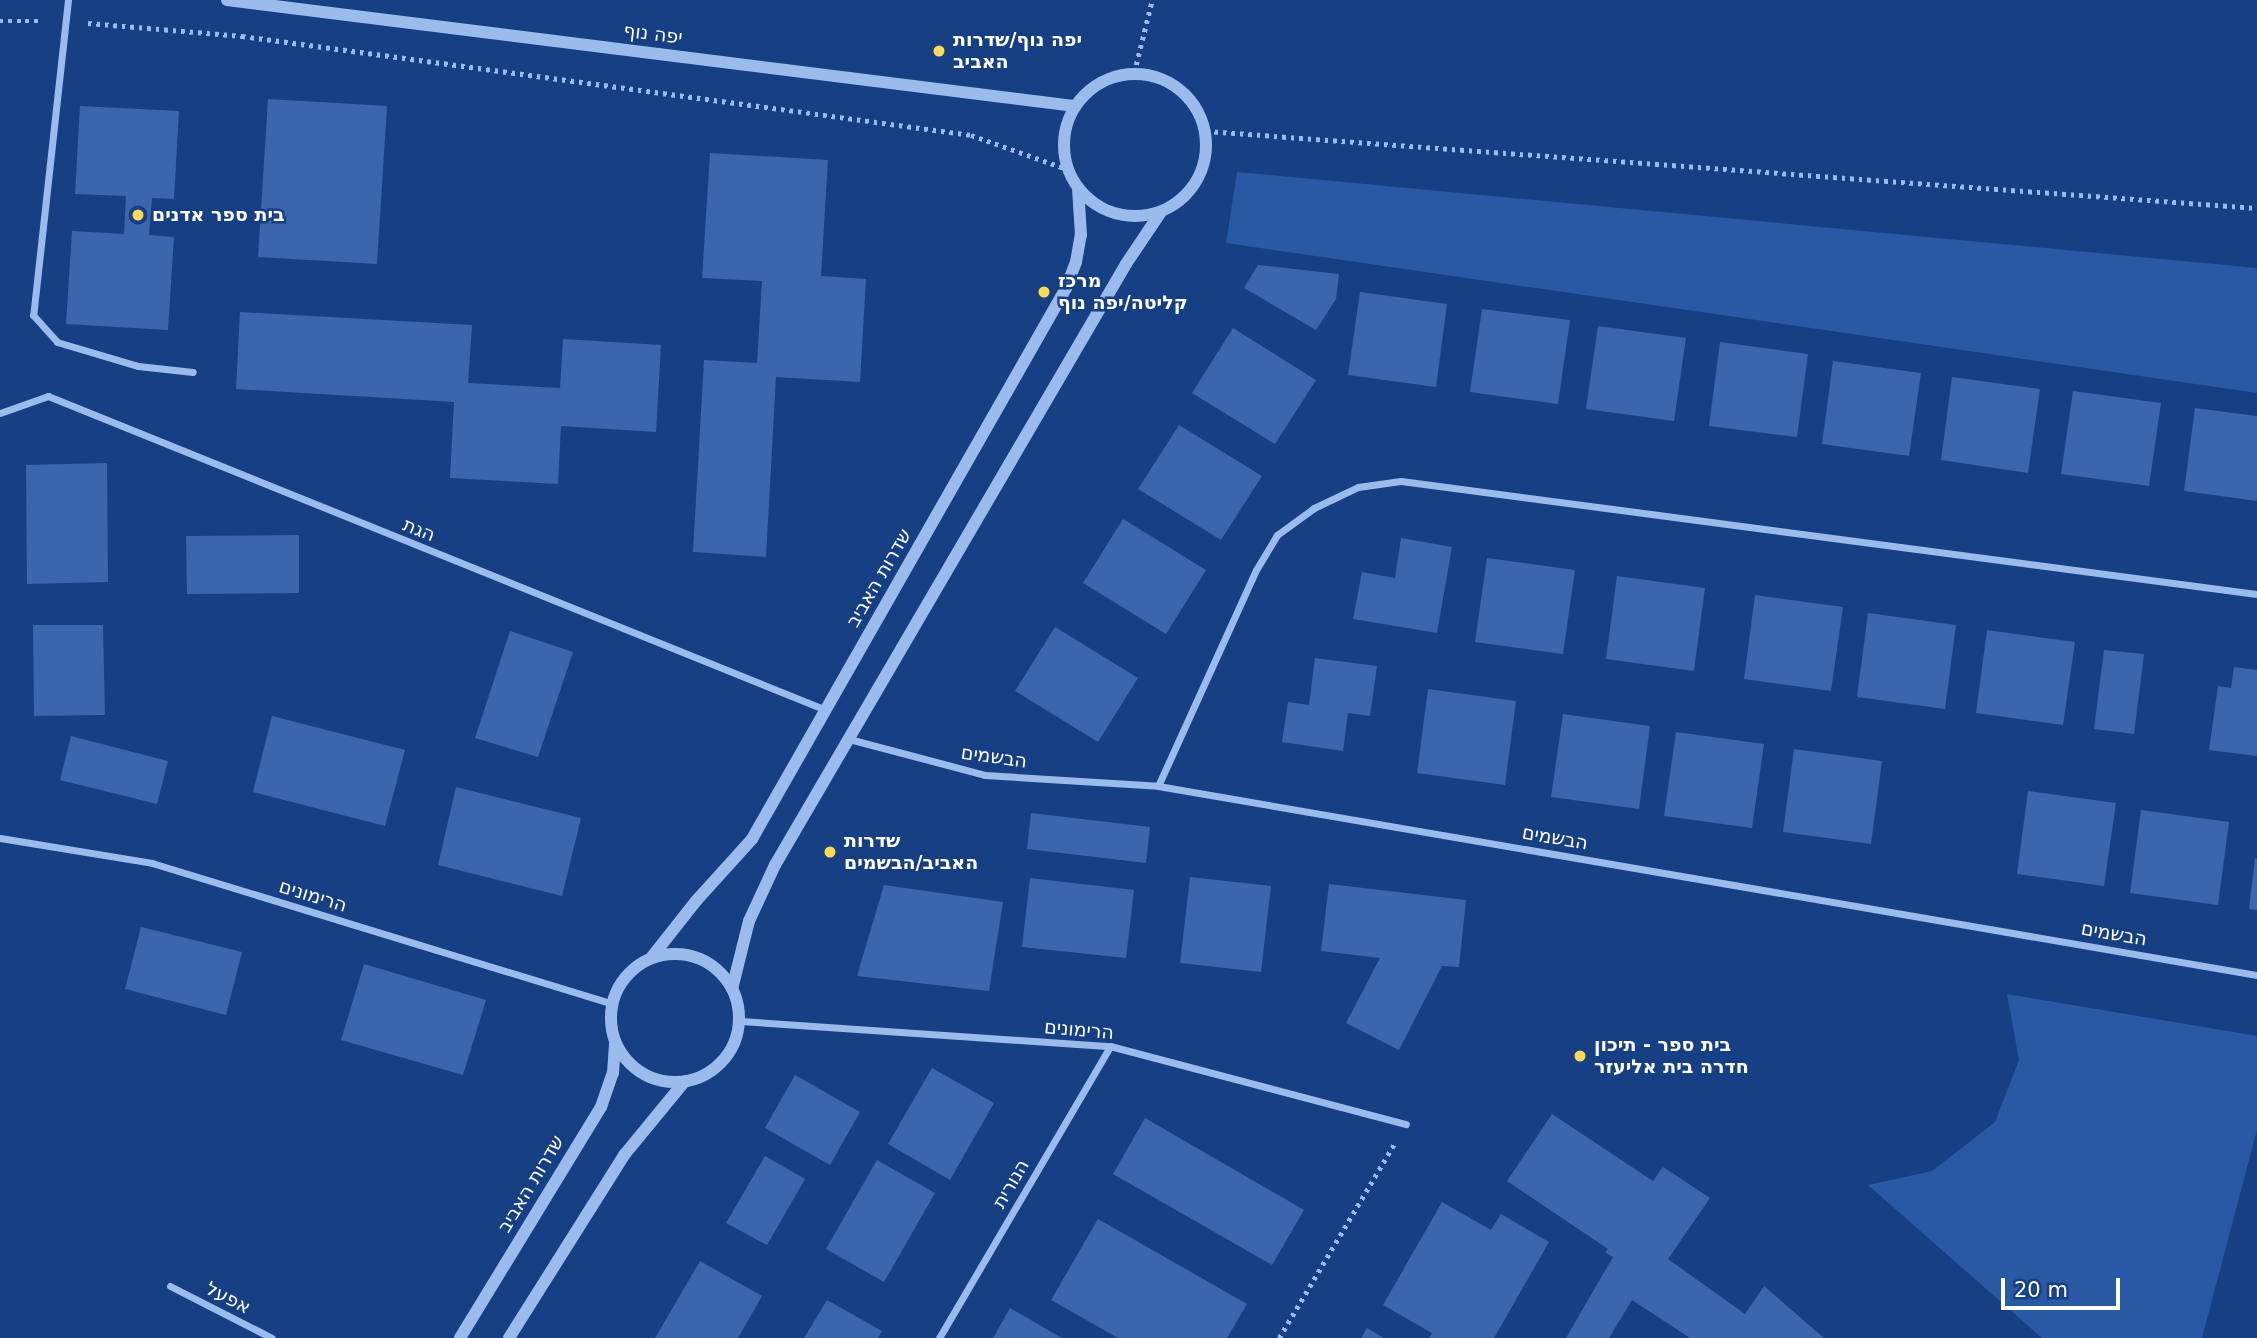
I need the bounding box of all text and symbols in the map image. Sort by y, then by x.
street label: יפה נוף [622,19,684,49]
place label: יפה נוף/שדרות האביב [953,29,1082,73]
marker: יפה נוף/שדרות האביב [931,43,947,59]
place label: בית ספר אדנים [152,204,285,226]
marker: בית ספר אדנים [130,207,146,223]
place label: מרכז קליטה/יפה נוף [1058,270,1188,314]
marker: מרכז קליטה/יפה נוף [1036,284,1052,300]
street label: הגת [400,513,438,547]
street label: שדרות האביב [842,525,916,631]
street label: הבשמים [959,741,1029,773]
street label: הבשמים [1520,821,1590,855]
place label: שדרות האביב/הבשמים [844,830,978,874]
marker: שדרות האביב/הבשמים [822,844,838,860]
street label: הרימונים [276,875,350,917]
street label: הבשמים [2079,917,2149,951]
street label: הרימונים [1043,1016,1115,1044]
place label: בית ספר - תיכון חדרה בית אליעזר [1594,1034,1749,1078]
marker: בית ספר - תיכון חדרה בית אליעזר [1572,1048,1588,1064]
street label: שדרות האביב [493,1131,569,1237]
street label: הנורית [988,1155,1034,1213]
scale bar [2005,1264,2124,1308]
street label: אפעל [202,1277,254,1319]
text: 20 m [2014,1278,2068,1302]

